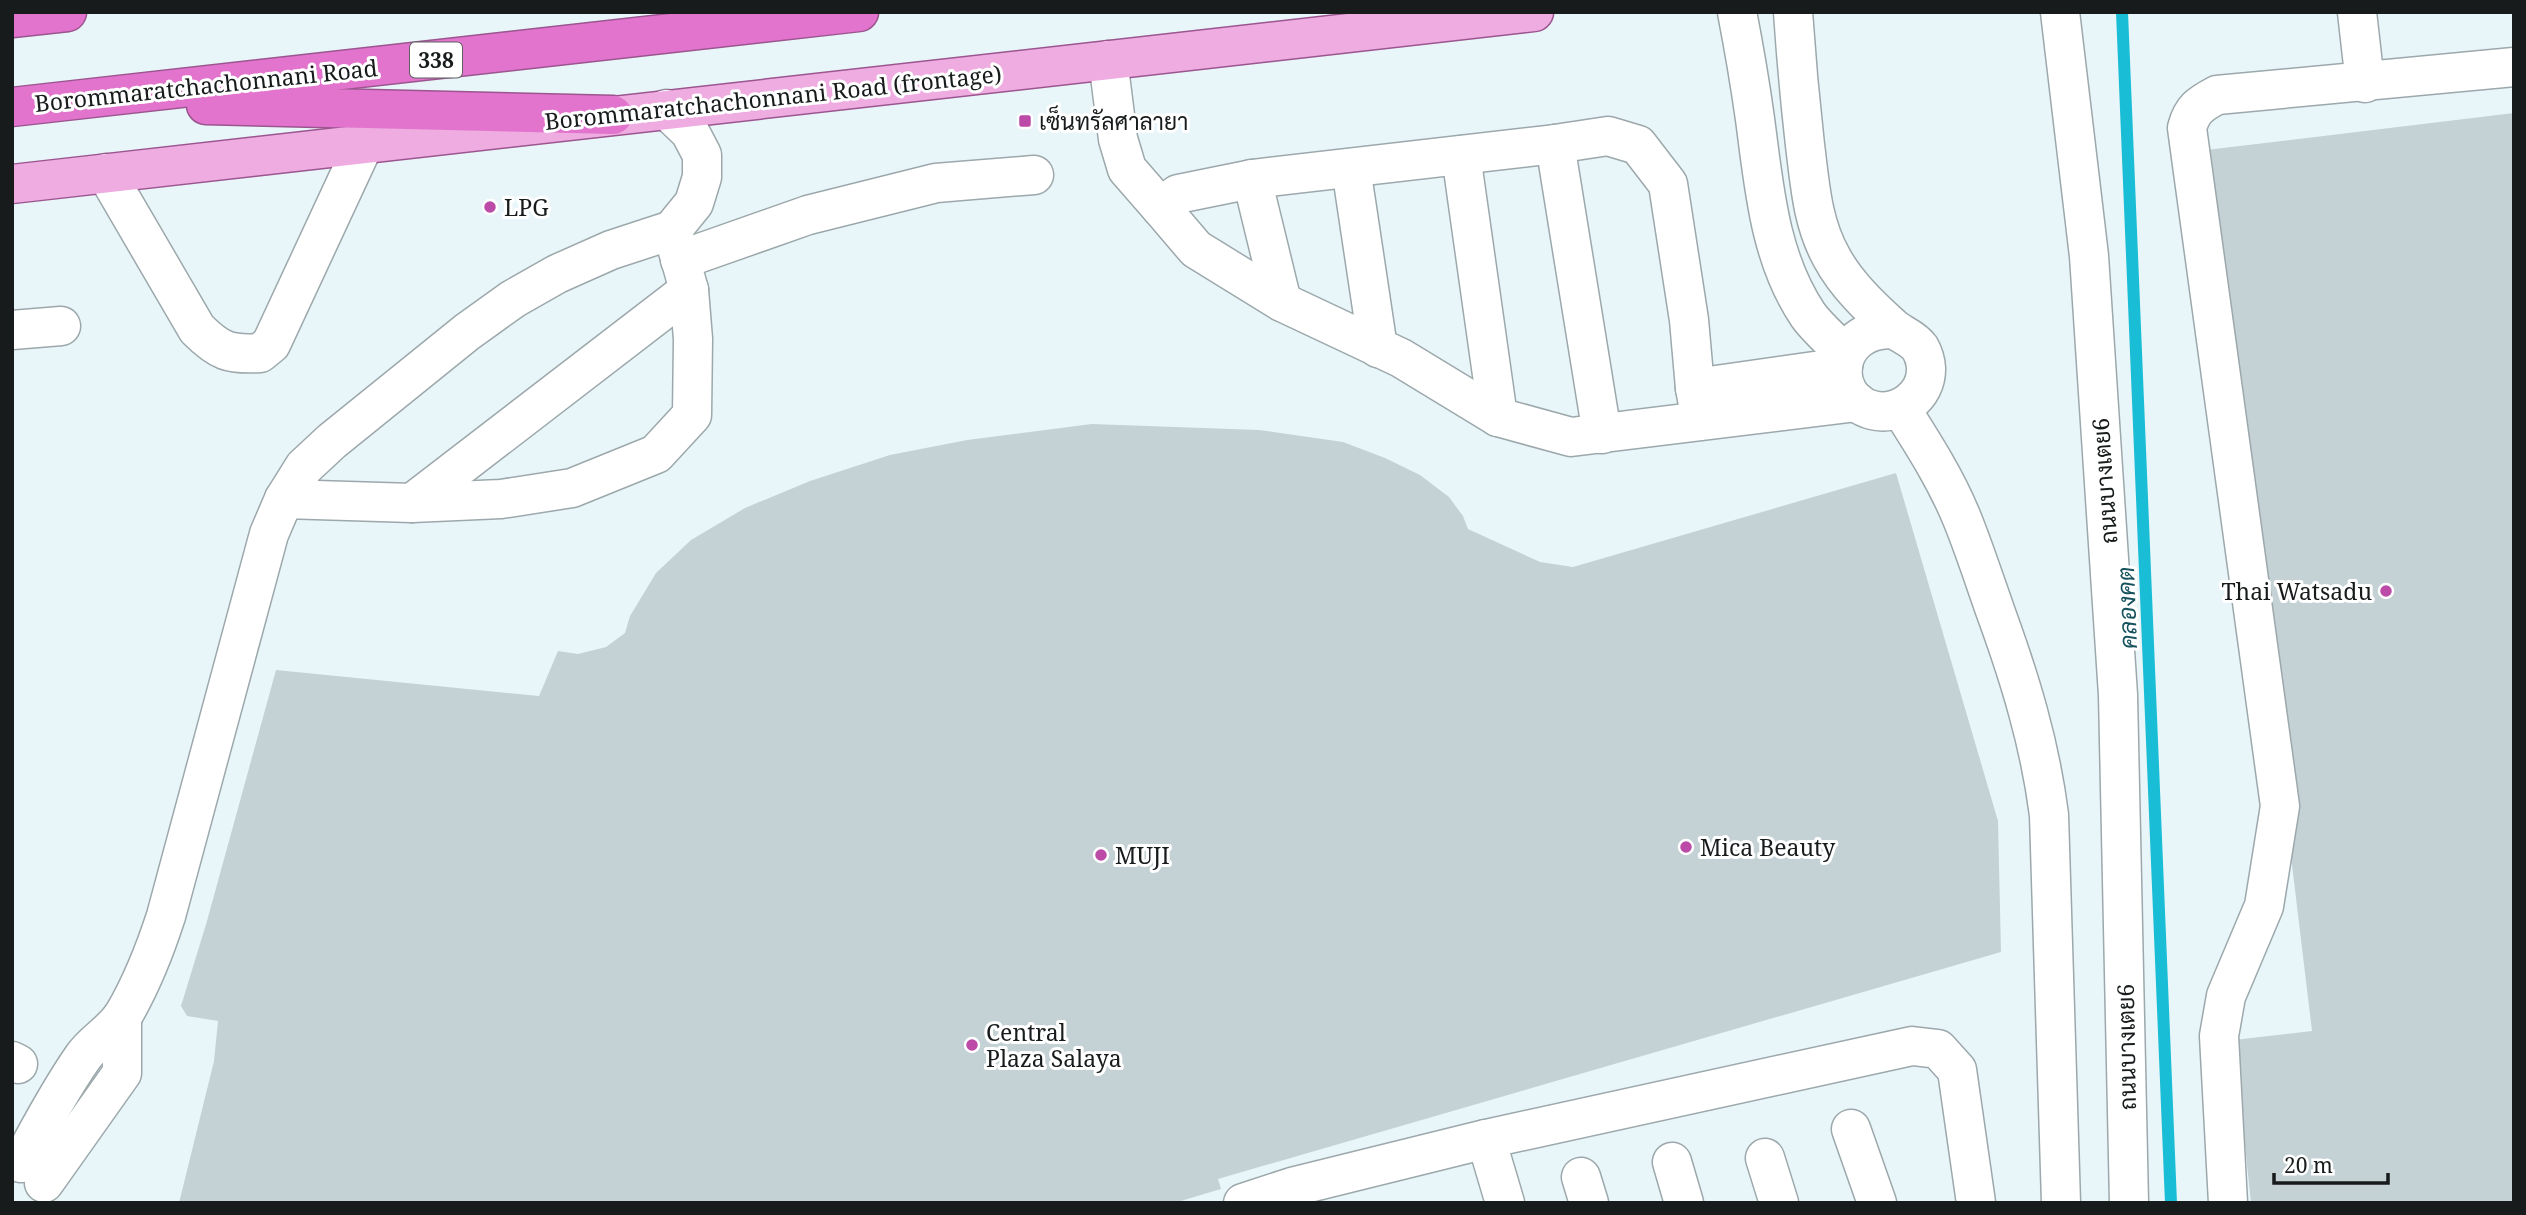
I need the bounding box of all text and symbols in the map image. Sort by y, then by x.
road number: 338 [410,42,462,78]
street label: Borommaratchachonnani Road [33,51,379,119]
street label: Borommaratchachonnani Road (frontage) [543,57,1003,137]
place label: เซ็นทรัลศาลายา [1039,105,1188,137]
marker: เซ็นทรัลศาลายา [1017,113,1033,129]
place label: LPG [504,191,549,223]
marker: LPG [482,199,498,215]
street label: ถนนบางเตย6 [2084,417,2124,545]
water label: คลองคต [2108,566,2144,650]
place label: Thai Watsadu [2221,575,2372,607]
marker: Thai Watsadu [2378,583,2394,599]
place label: Mica Beauty [1700,831,1835,863]
place label: MUJI [1115,839,1170,871]
marker: Mica Beauty [1678,839,1694,855]
marker: MUJI [1093,847,1109,863]
street label: ถนนบางเตย6 [2109,984,2143,1110]
place label: Central Plaza Salaya [986,1016,1122,1074]
marker: Central Plaza Salaya [964,1037,980,1053]
scale bar [2274,1142,2388,1186]
text: 20 m [2284,1151,2333,1179]

